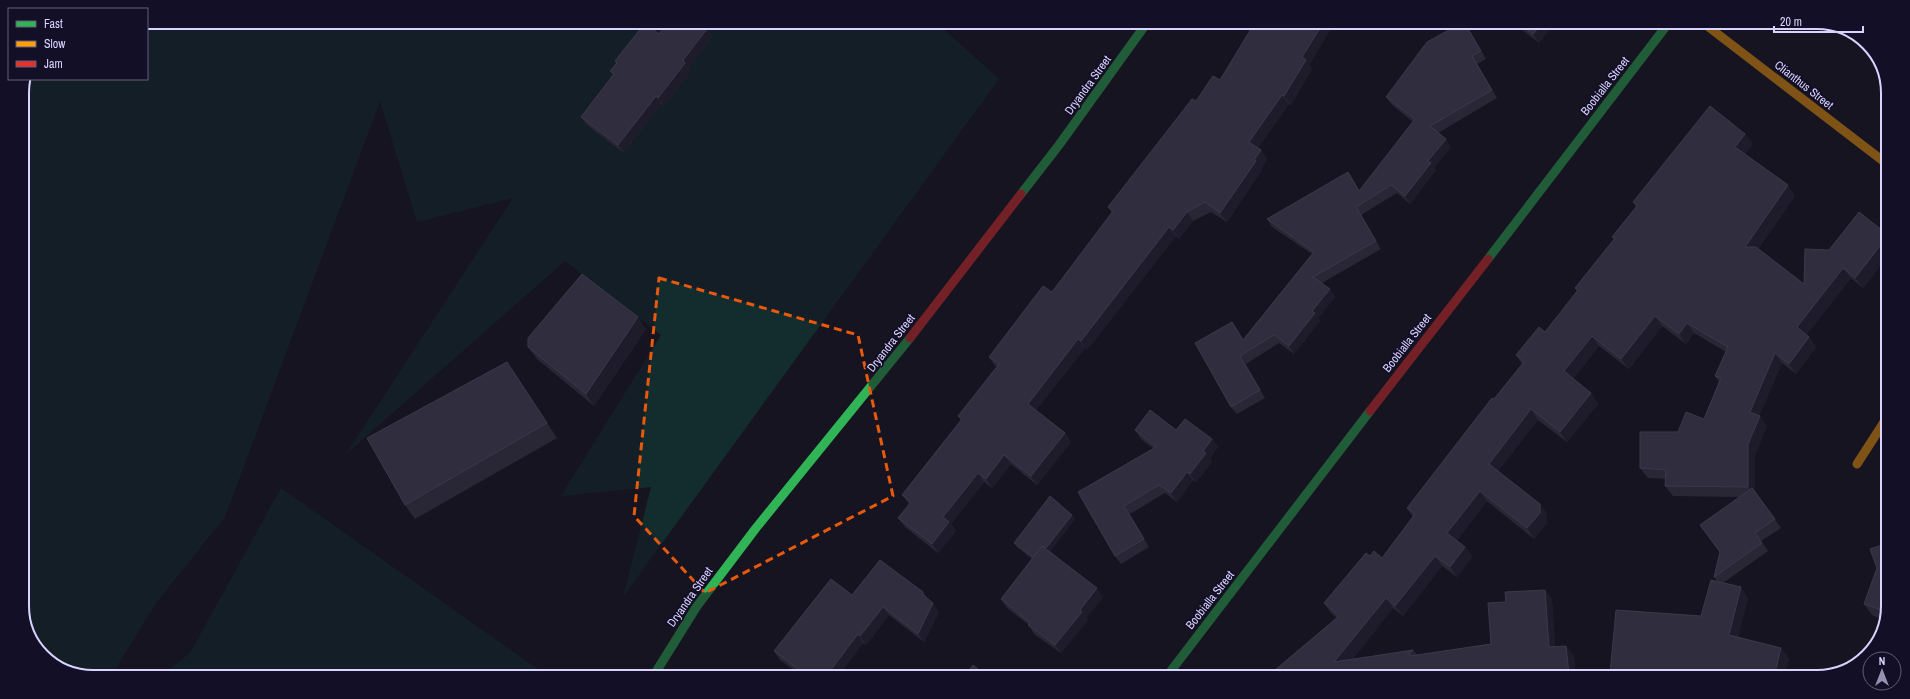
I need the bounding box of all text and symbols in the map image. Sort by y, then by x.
legend [8,8,148,80]
scale bar [1774,8,1863,34]
text: 20 m [1780,14,1802,30]
text: Fast [44,16,63,32]
text: Slow [44,36,66,52]
street label: Dryandra Street [1061,52,1115,118]
street label: Boobialla Street [1577,53,1633,119]
text: Jam [44,56,63,72]
street label: Clianthus Street [1771,57,1837,113]
street label: Boobialla Street [1379,310,1435,376]
street label: Dryandra Street [863,311,919,375]
street label: Dryandra Street [664,564,717,630]
street label: Boobialla Street [1182,567,1238,633]
north arrow [1862,651,1902,691]
text: N [1879,654,1885,668]

